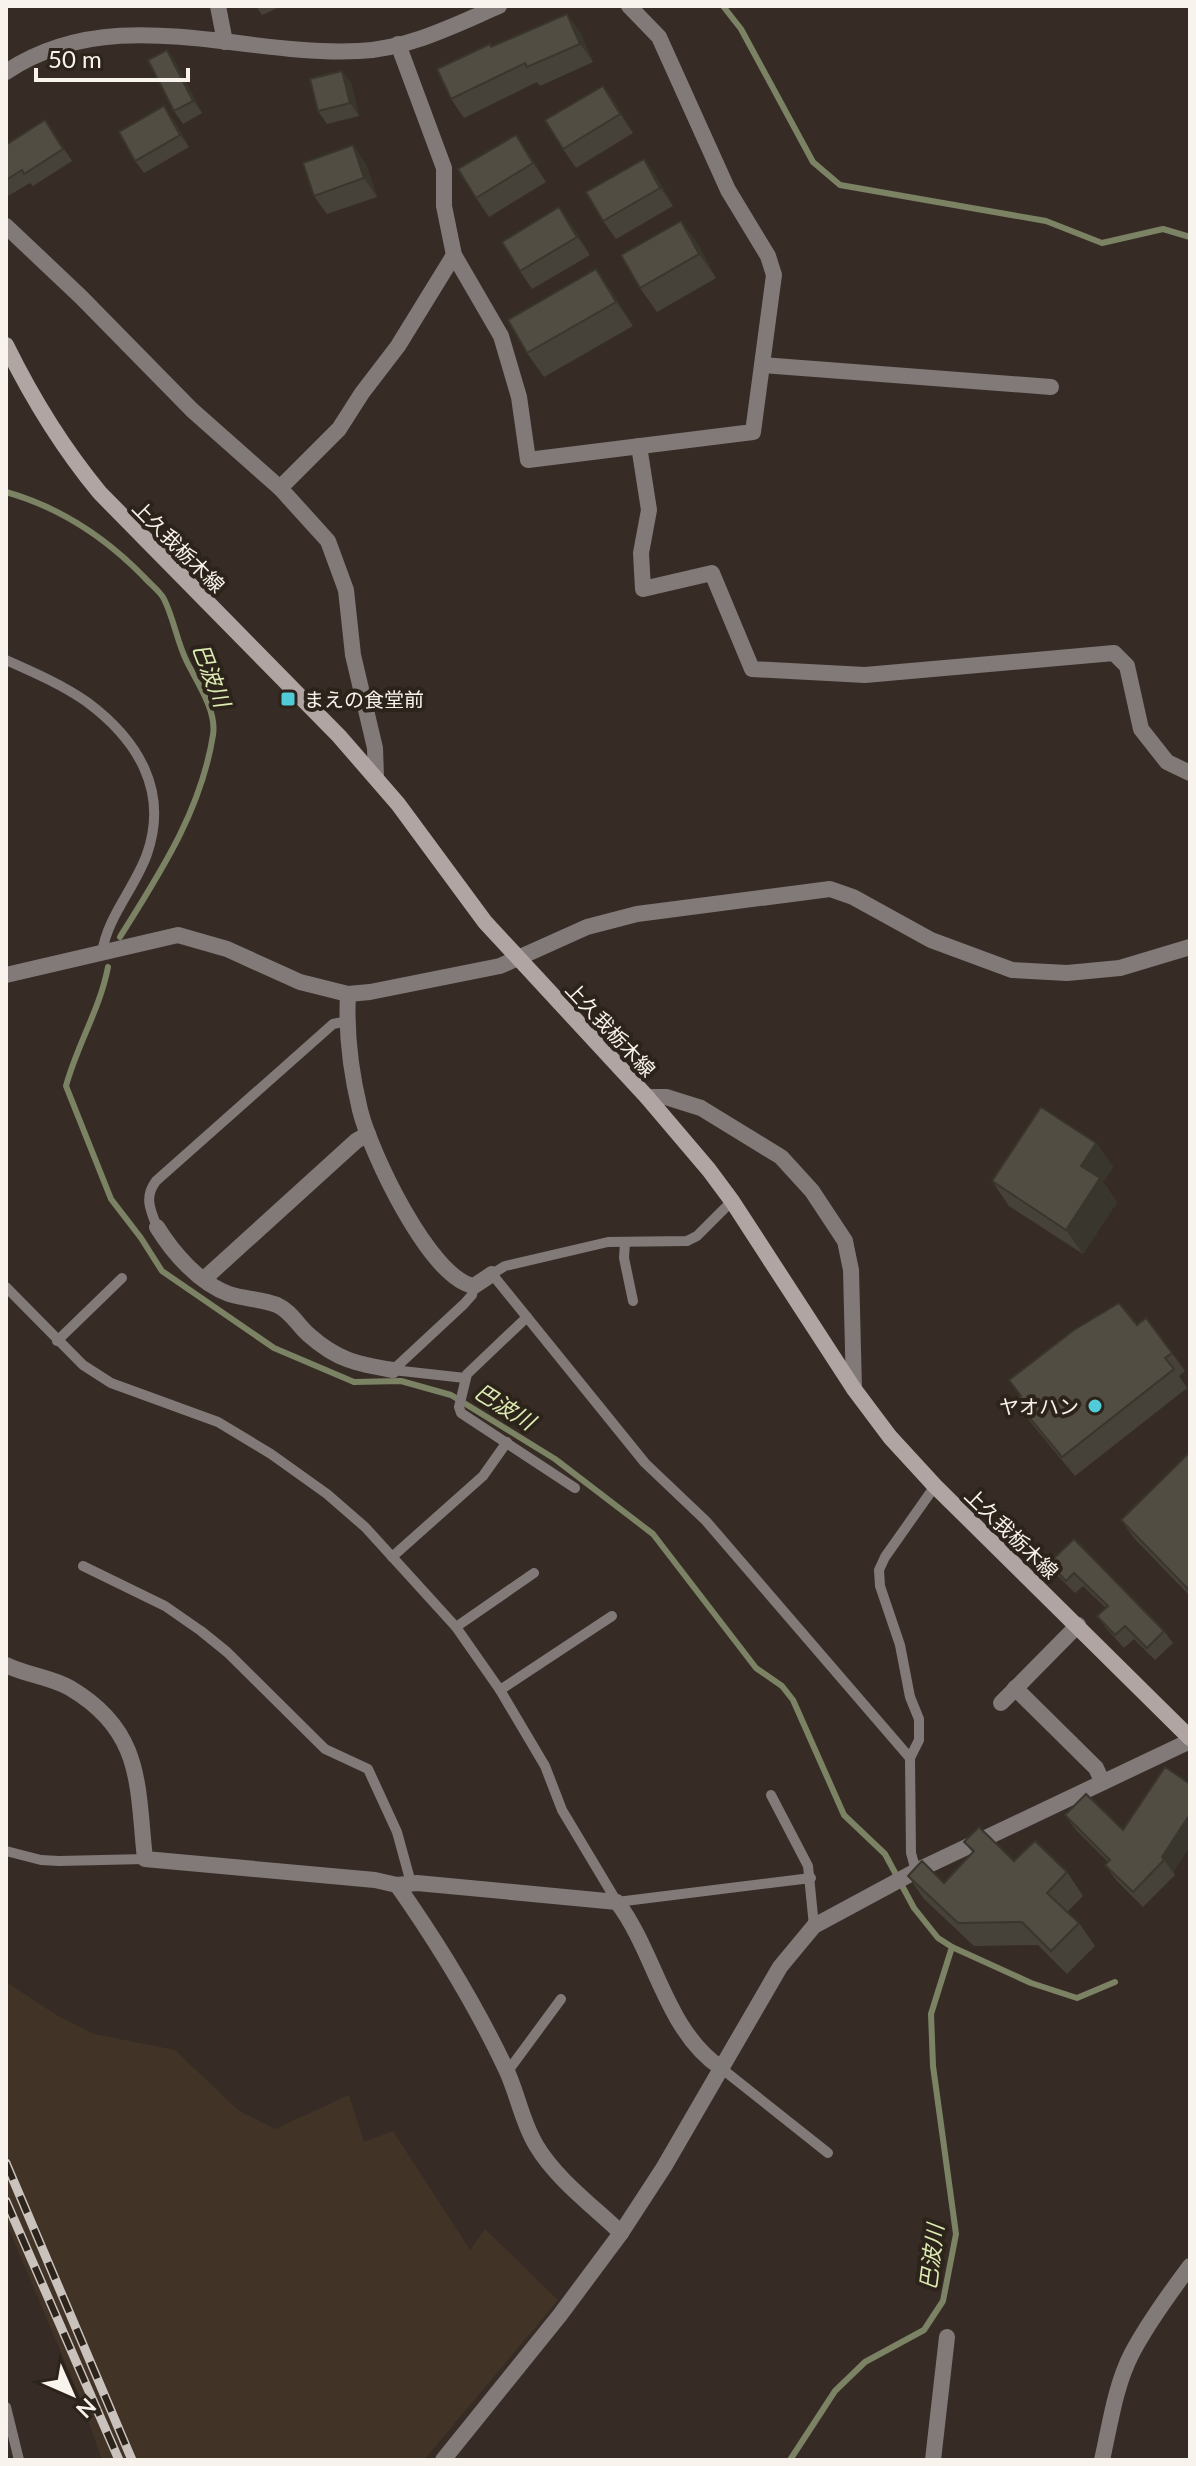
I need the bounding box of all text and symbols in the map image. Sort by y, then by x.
scale bar [36,32,188,82]
text: 50 m [48,44,102,73]
street label: 上久我栃木線 [128,495,230,597]
water label: 巴波川 [188,639,237,713]
place label: まえの食堂前 [304,687,424,711]
marker: まえの食堂前 [279,690,297,708]
street label: 上久我栃木線 [561,977,661,1081]
water label: 巴波川 [470,1377,542,1436]
place label: ヤオハン [999,1394,1079,1418]
marker: ヤオハン [1086,1397,1104,1415]
street label: 上久我栃木線 [961,1483,1063,1583]
water label: 巴波川 [914,2221,949,2291]
north arrow [32,2354,112,2434]
text: N [71,2393,102,2424]

